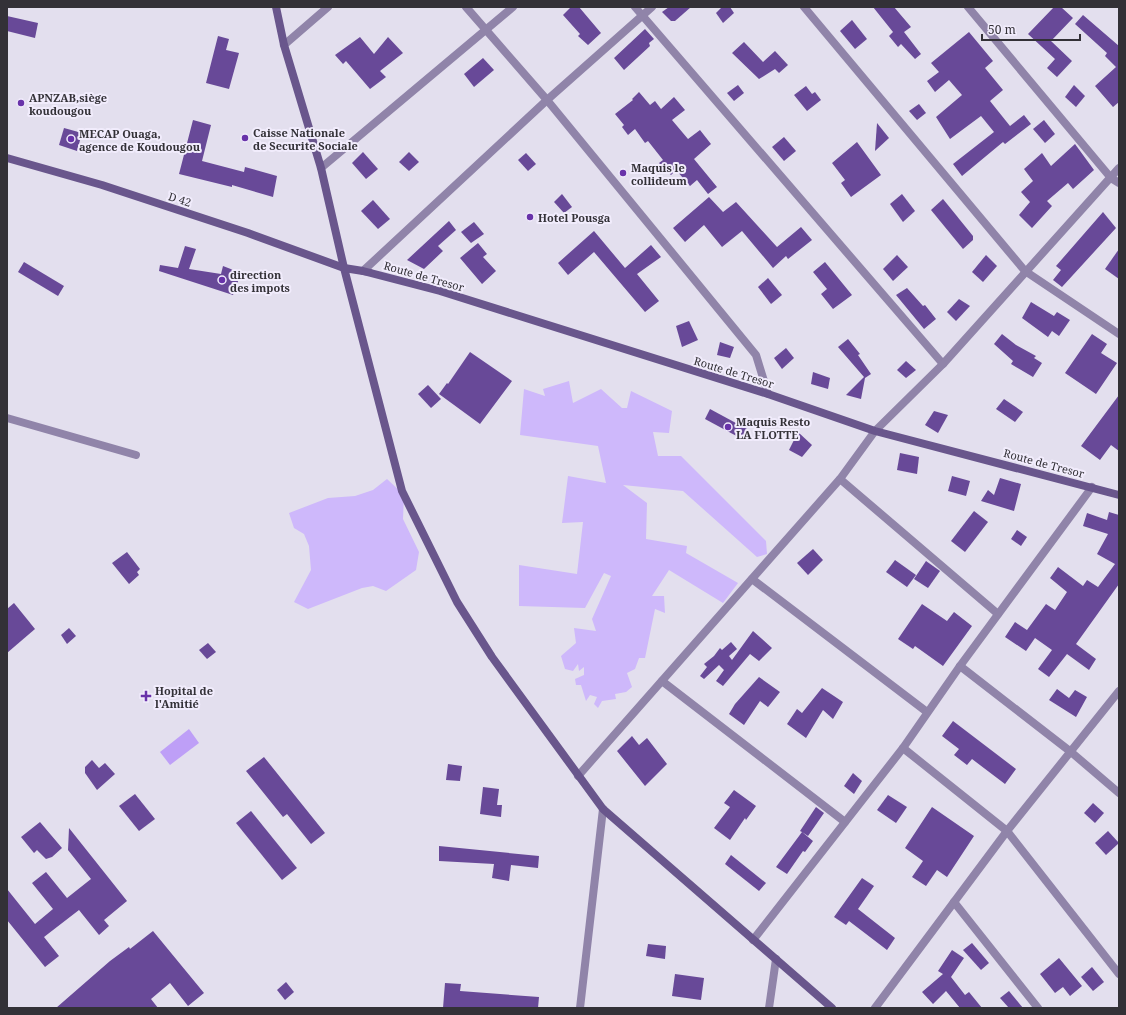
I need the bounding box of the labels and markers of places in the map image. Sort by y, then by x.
place label: APNZAB,siège koudougou [29,90,107,118]
marker: APNZAB,siège koudougou [16,98,26,108]
place label: Caisse Nationale de Securite Sociale [253,125,358,153]
place label: MECAP Ouaga, agence de Koudougou [79,126,201,154]
marker: Caisse Nationale de Securite Sociale [240,133,250,143]
marker: MECAP Ouaga, agence de Koudougou [66,134,76,144]
place label: Maquis le collideum [631,160,687,188]
marker: Maquis le collideum [618,168,628,178]
place label: Hotel Pousga [538,210,611,225]
marker: Hotel Pousga [525,212,535,222]
place label: direction des impots [230,267,290,295]
marker: direction des impots [217,275,227,285]
place label: Maquis Resto LA FLOTTE [736,414,810,442]
marker: Maquis Resto LA FLOTTE [723,422,733,432]
place label: Hopital de l'Amitié [155,683,213,711]
marker: Hopital de l'Amitié [140,690,152,702]

